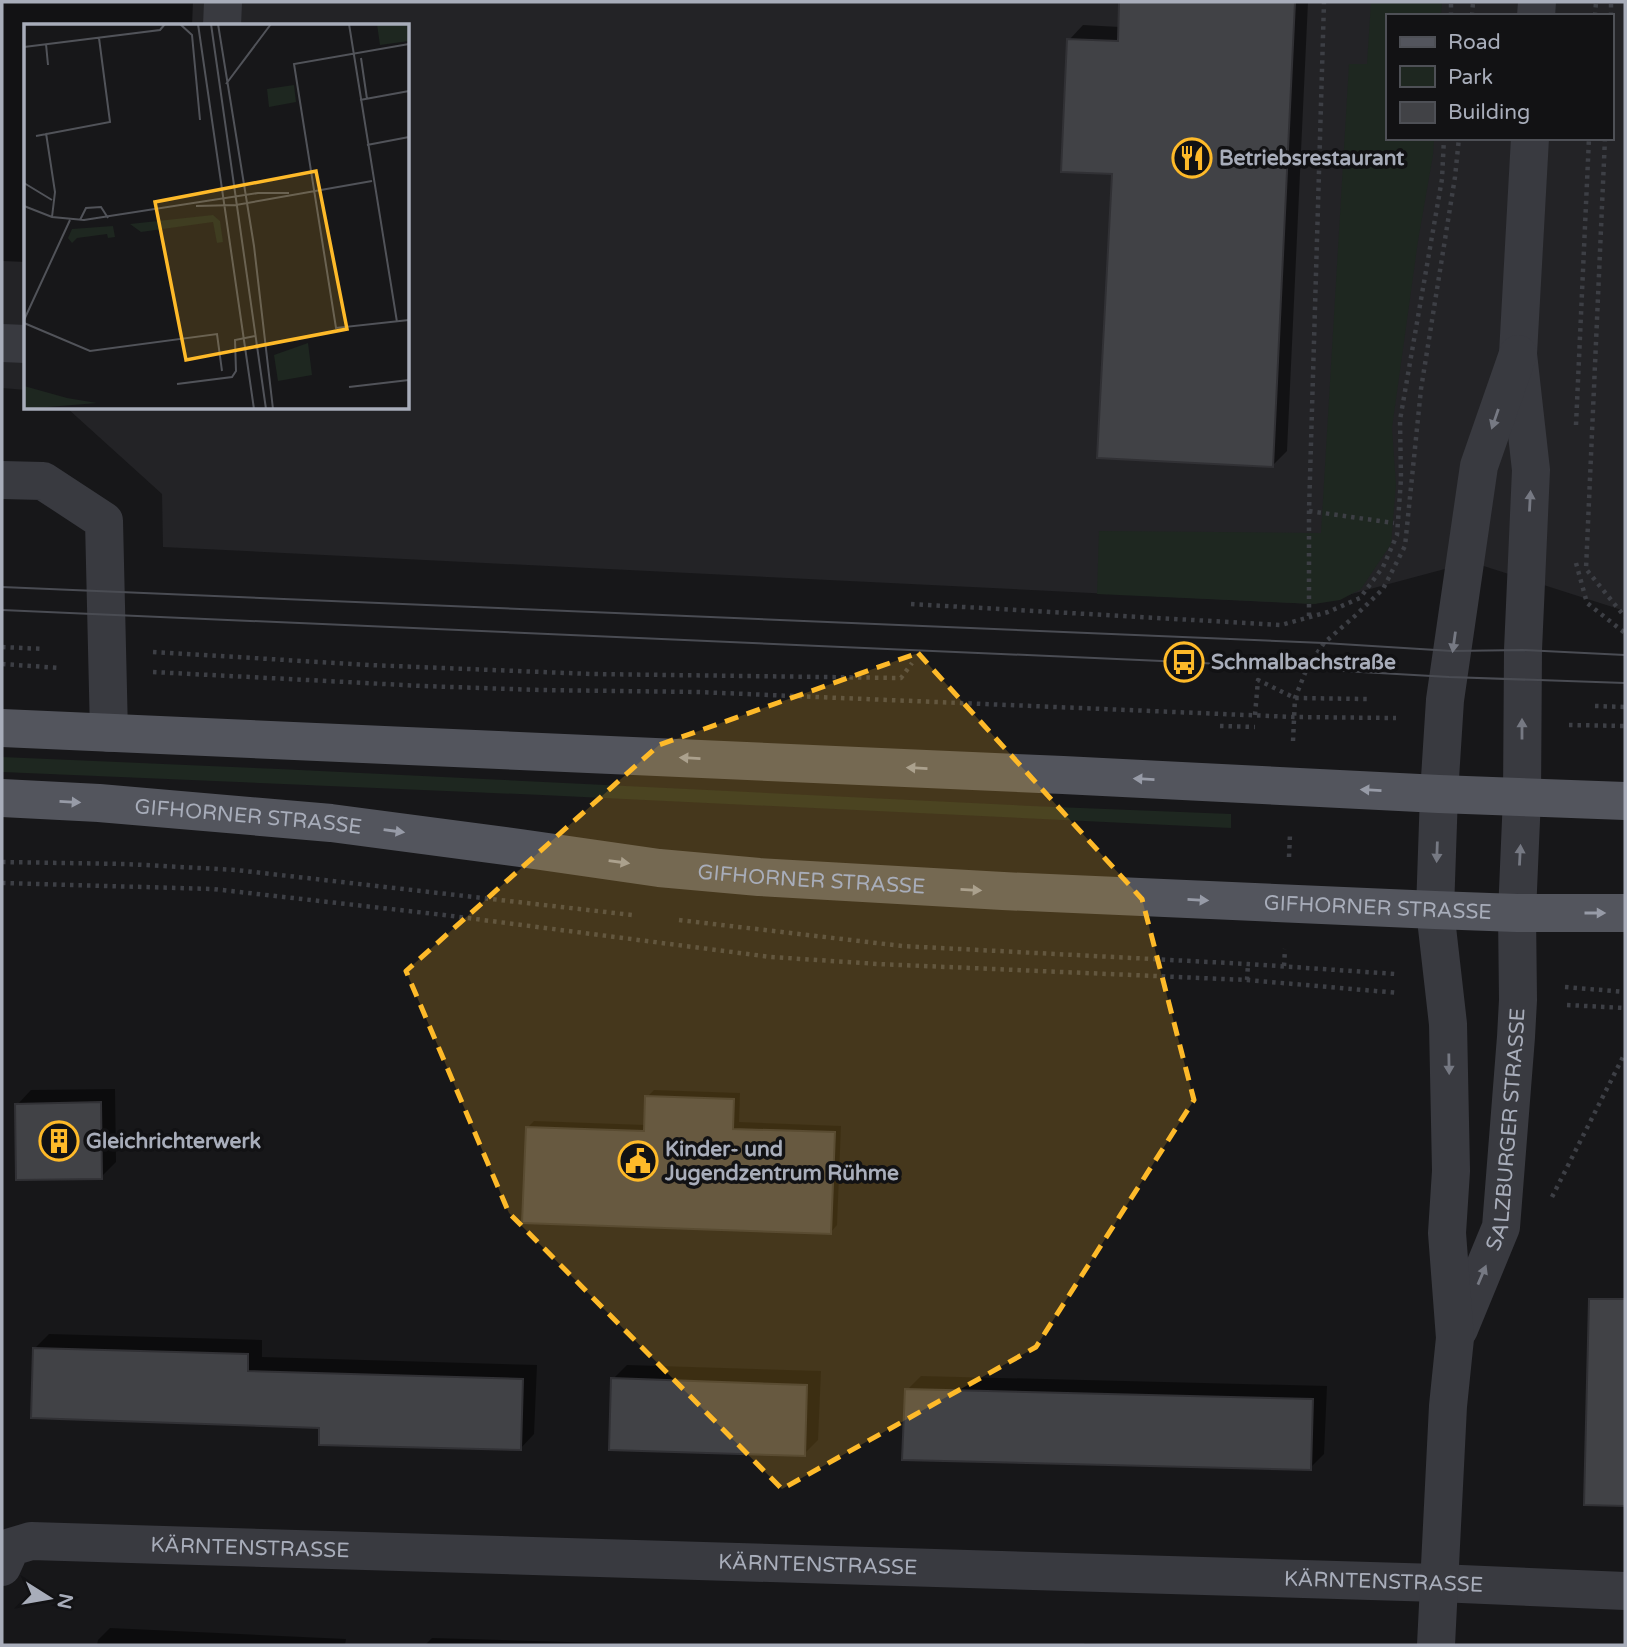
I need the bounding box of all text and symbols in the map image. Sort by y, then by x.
legend [1386,14,1613,140]
inset map [24,24,410,410]
text: Road [1448,30,1501,55]
text: Park [1448,65,1493,90]
text: Building [1448,100,1530,125]
restaurant icon: Betriebsrestaurant [1171,137,1213,179]
place label: Betriebsrestaurant [1219,146,1404,171]
one-way arrow [1489,408,1500,429]
one-way arrow [1525,490,1536,512]
one-way arrow [1448,631,1459,653]
bus stop icon: Schmalbachstraße [1163,641,1205,683]
place label: Schmalbachstraße [1211,650,1396,675]
one-way arrow [1516,718,1528,740]
one-way arrow [678,753,700,764]
one-way arrow [906,763,928,774]
one-way arrow [1133,773,1155,784]
one-way arrow [1360,785,1382,796]
street label: GIFHORNER STRASSE [134,794,363,839]
one-way arrow [59,796,81,807]
one-way arrow [383,826,405,837]
one-way arrow [1431,841,1442,863]
one-way arrow [1514,844,1525,866]
one-way arrow [608,857,630,868]
street label: GIFHORNER STRASSE [697,859,926,899]
one-way arrow [960,884,982,895]
street label: GIFHORNER STRASSE [1263,890,1492,925]
one-way arrow [1188,895,1210,906]
one-way arrow [1585,907,1607,919]
street label: SALZBURGER STRASSE [1480,1007,1530,1254]
one-way arrow [1443,1054,1455,1076]
building icon: Gleichrichterwerk [38,1120,80,1162]
place label: Gleichrichterwerk [86,1129,261,1154]
place label: Kinder- und Jugendzentrum Rühme [664,1137,899,1186]
public building icon: Kinder- und Jugendzentrum Rühme [617,1140,659,1182]
one-way arrow [1476,1264,1487,1285]
street label: KÄRNTENSTRASSE [150,1532,350,1563]
street label: KÄRNTENSTRASSE [718,1549,918,1580]
north arrow [14,1563,84,1633]
street label: KÄRNTENSTRASSE [1284,1566,1484,1597]
text: N [52,1591,77,1611]

